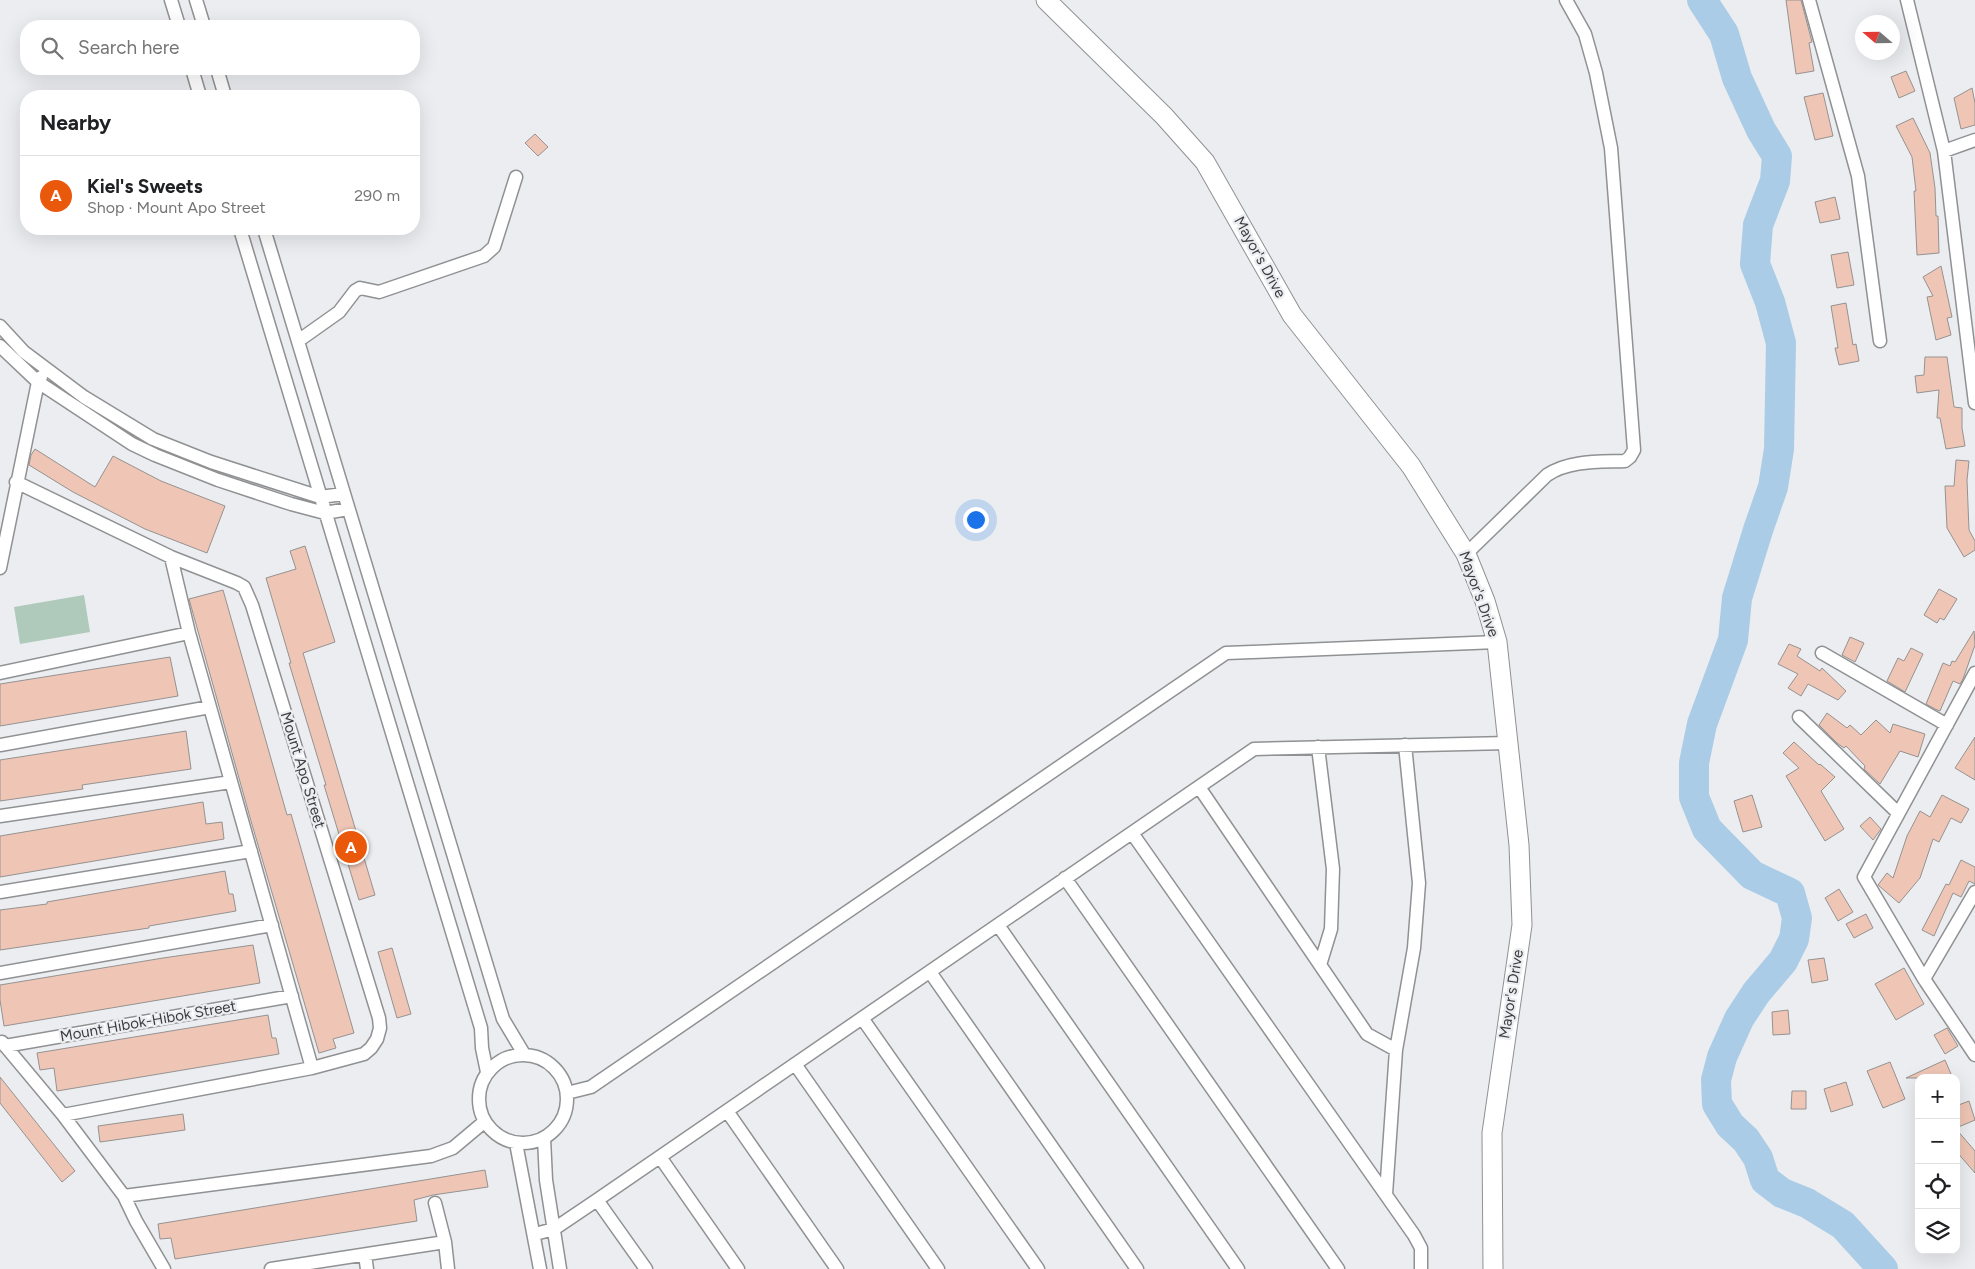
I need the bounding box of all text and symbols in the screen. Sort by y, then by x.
north arrow [1855,15,1900,60]
search box [20,20,420,75]
icon: search [38,34,66,62]
text: Search here [78,36,180,59]
text: Nearby [40,110,111,135]
text: Kiel's Sweets [87,175,203,198]
text: A [50,186,62,205]
text: 290 m [354,186,400,205]
text: Shop · Mount Apo Street [87,198,265,217]
street label: Mayor's Drive [1230,213,1290,301]
your location [963,507,989,533]
street label: Mayor's Drive [1455,549,1503,639]
street label: Mount Apo Street [277,710,329,831]
pin: A [335,828,367,866]
street label: Mayor's Drive [1495,948,1527,1040]
street label: Mount Hibok-Hibok Street [59,997,238,1045]
map controls [1915,1074,1960,1254]
button: + [1915,1074,1960,1119]
button: − [1915,1119,1960,1164]
button: locate [1915,1164,1960,1209]
button: layers [1915,1209,1960,1254]

